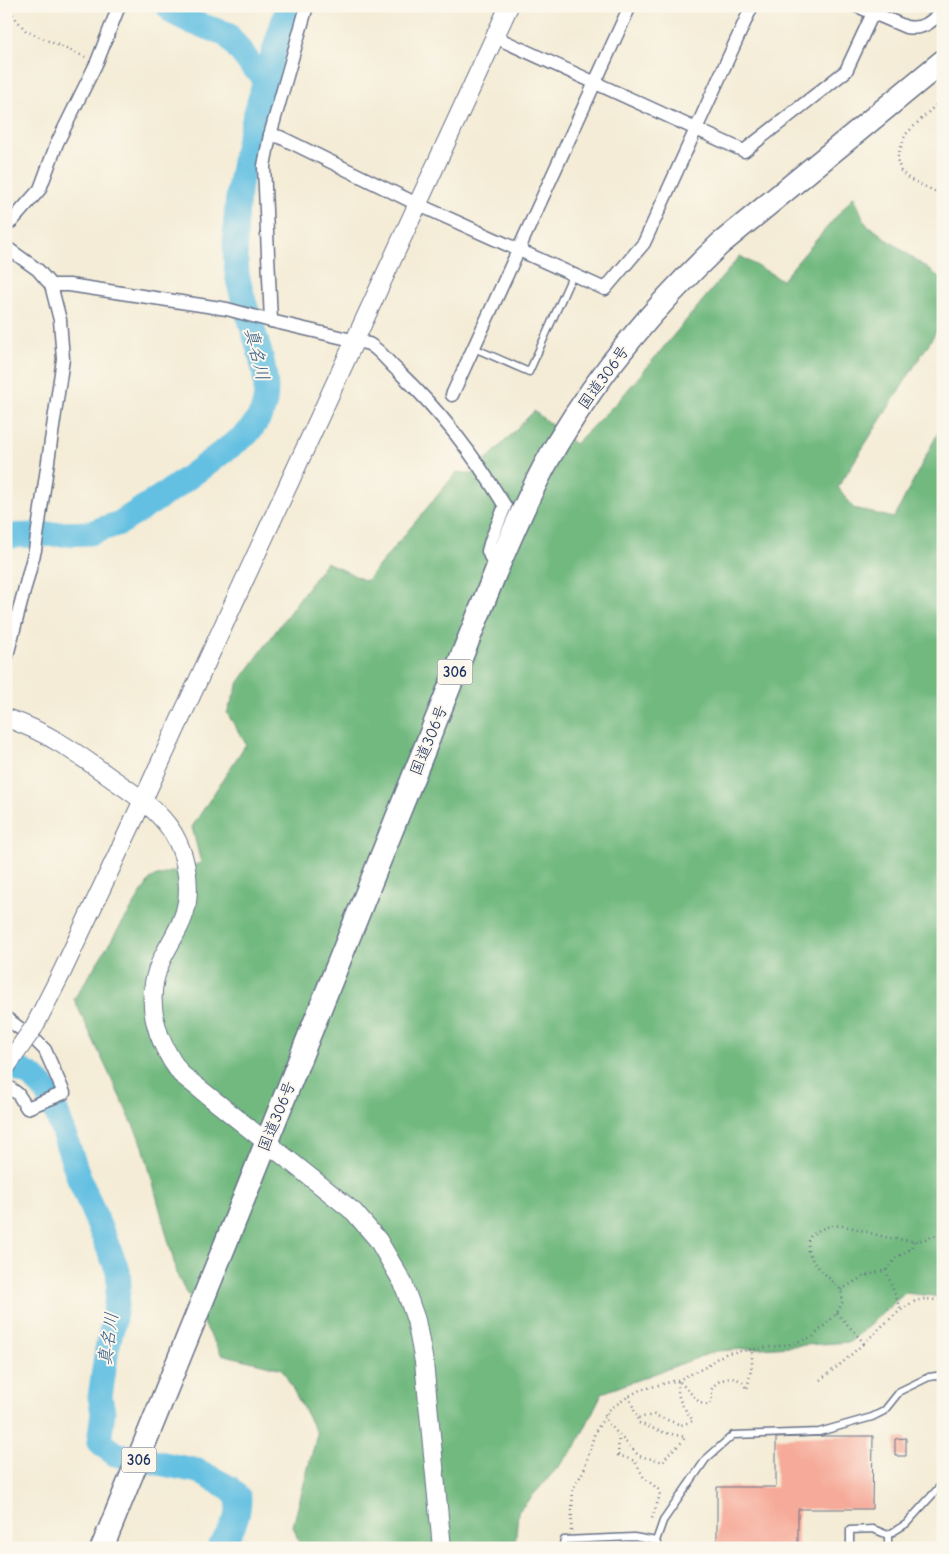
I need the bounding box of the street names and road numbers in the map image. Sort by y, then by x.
street label: 国道306号 [575,342,633,413]
road number: 306 [438,660,472,684]
street label: 国道306号 [407,702,451,778]
street label: 国道306号 [255,1078,299,1154]
road number: 306 [122,1448,156,1472]

